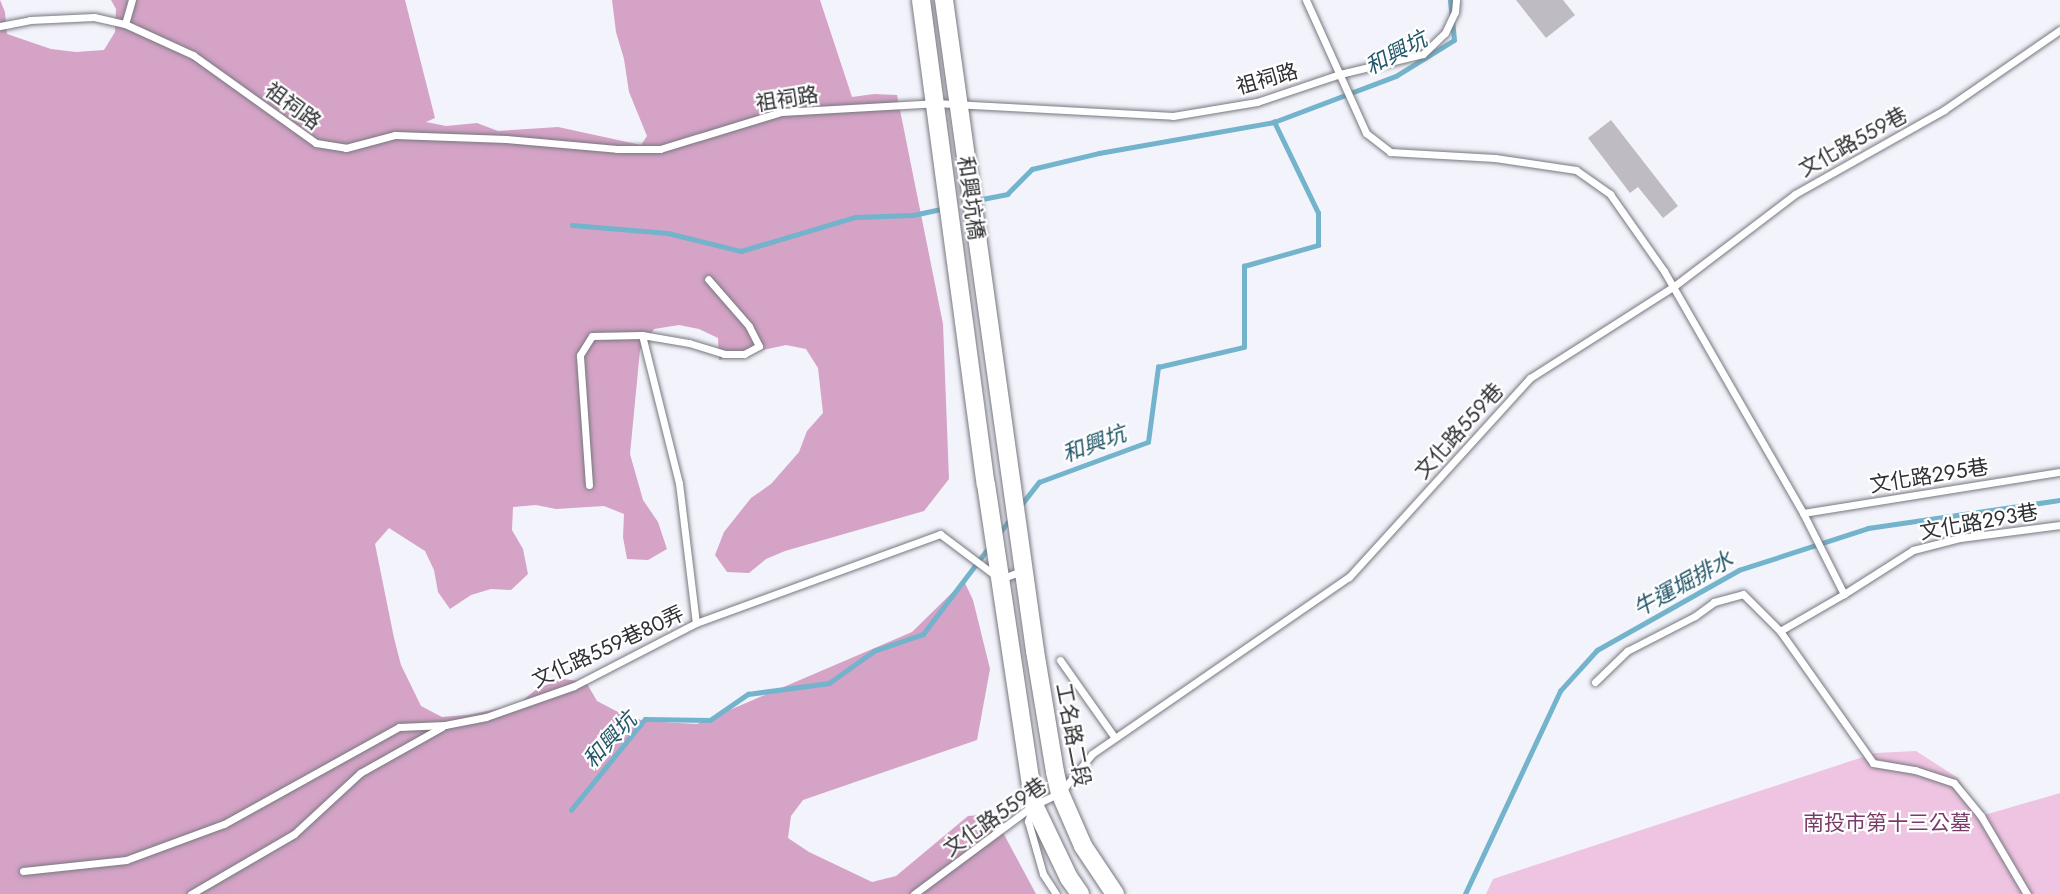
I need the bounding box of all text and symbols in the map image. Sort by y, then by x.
water label: 和興坑 [1361,26,1431,80]
street label: 祖祠路 [1233,58,1301,100]
street label: 祖祠路 [260,77,326,135]
street label: 祖祠路 [754,82,820,116]
street label: 文化路559巷 [1795,102,1911,182]
street label: 和興坑橋 [953,155,989,241]
street label: 文化路559巷 [1410,378,1508,484]
water label: 和興坑 [1058,420,1130,468]
street label: 文化路295巷 [1868,454,1990,498]
street label: 文化路293巷 [1918,499,2040,545]
water label: 牛運堀排水 [1628,546,1738,622]
street label: 文化路559巷80弄 [528,601,688,693]
street label: 工名路二段 [1051,681,1095,789]
water label: 和興坑 [578,707,642,773]
street label: 文化路559巷 [939,772,1051,862]
park label: 南投市第十三公墓 [1803,810,1971,836]

